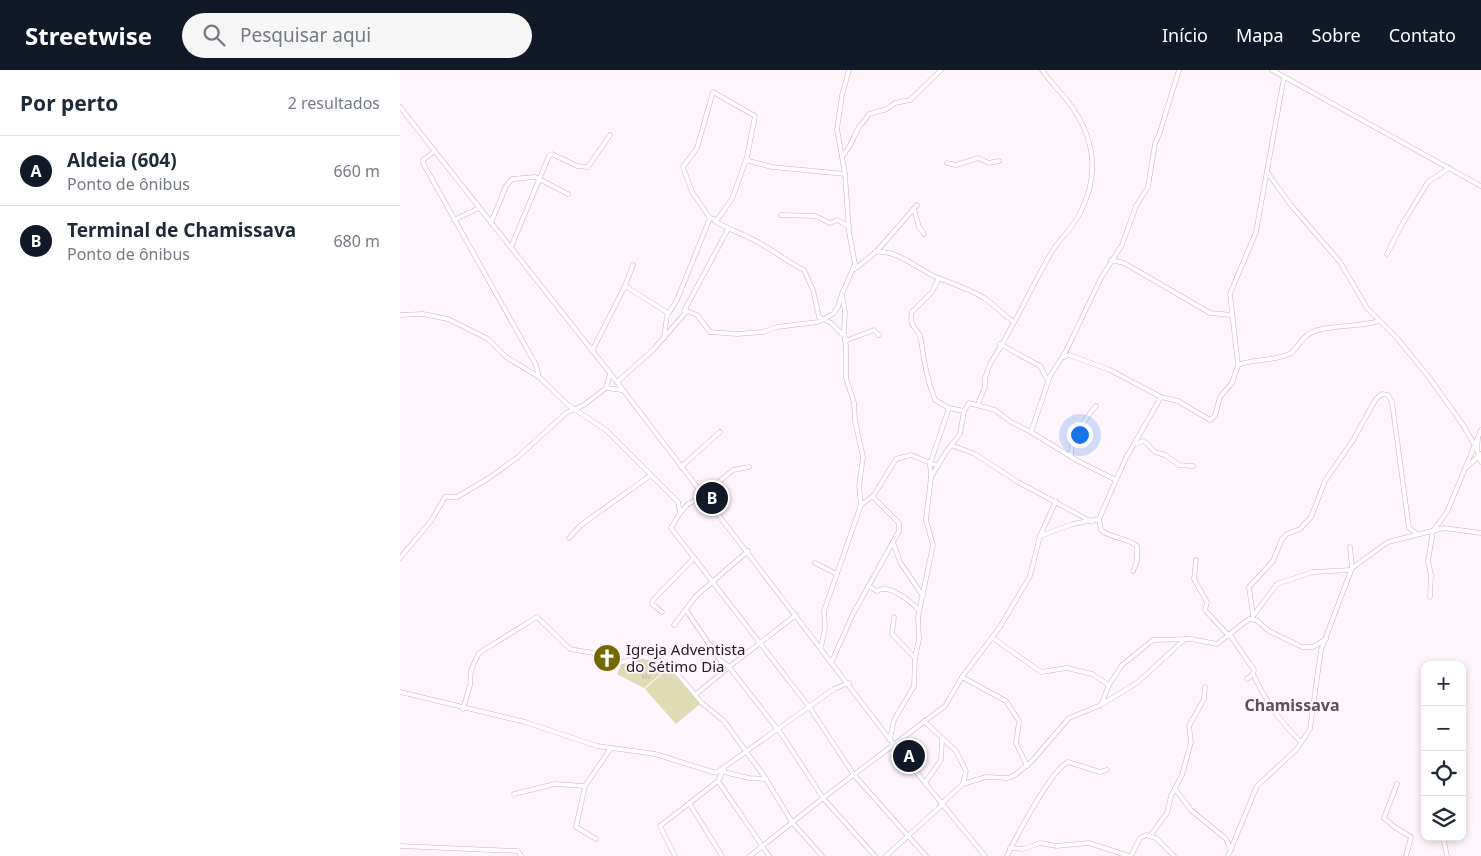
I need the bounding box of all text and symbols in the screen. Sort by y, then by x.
search box [182,13,532,58]
text: Streetwise [25,19,152,52]
icon: search [200,21,228,49]
text: Pesquisar aqui [240,22,371,48]
text: Início [1162,23,1208,47]
text: Mapa [1236,23,1284,47]
text: Sobre [1312,23,1361,47]
text: Contato [1389,23,1456,47]
text: Por perto [20,89,118,117]
text: 2 resultados [288,92,380,114]
text: Aldeia (604) [67,147,177,173]
text: A [30,160,42,182]
text: 660 m [333,160,380,182]
text: Ponto de ônibus [67,173,190,195]
text: Terminal de Chamissava [67,217,296,243]
text: B [31,230,41,252]
text: 680 m [333,230,380,252]
text: Ponto de ônibus [67,243,190,265]
your location [1067,422,1093,448]
pin: B [696,479,728,517]
place label: Igreja Adventista do Sétimo Dia [626,639,745,676]
church icon: Igreja Adventista do Sétimo Dia [592,643,622,673]
map controls [1421,661,1466,841]
button: + [1421,661,1466,706]
district label: Chamissava [1244,694,1340,716]
button: − [1421,706,1466,751]
pin: A [893,737,925,775]
button: locate [1421,751,1466,796]
button: layers [1421,796,1466,841]

